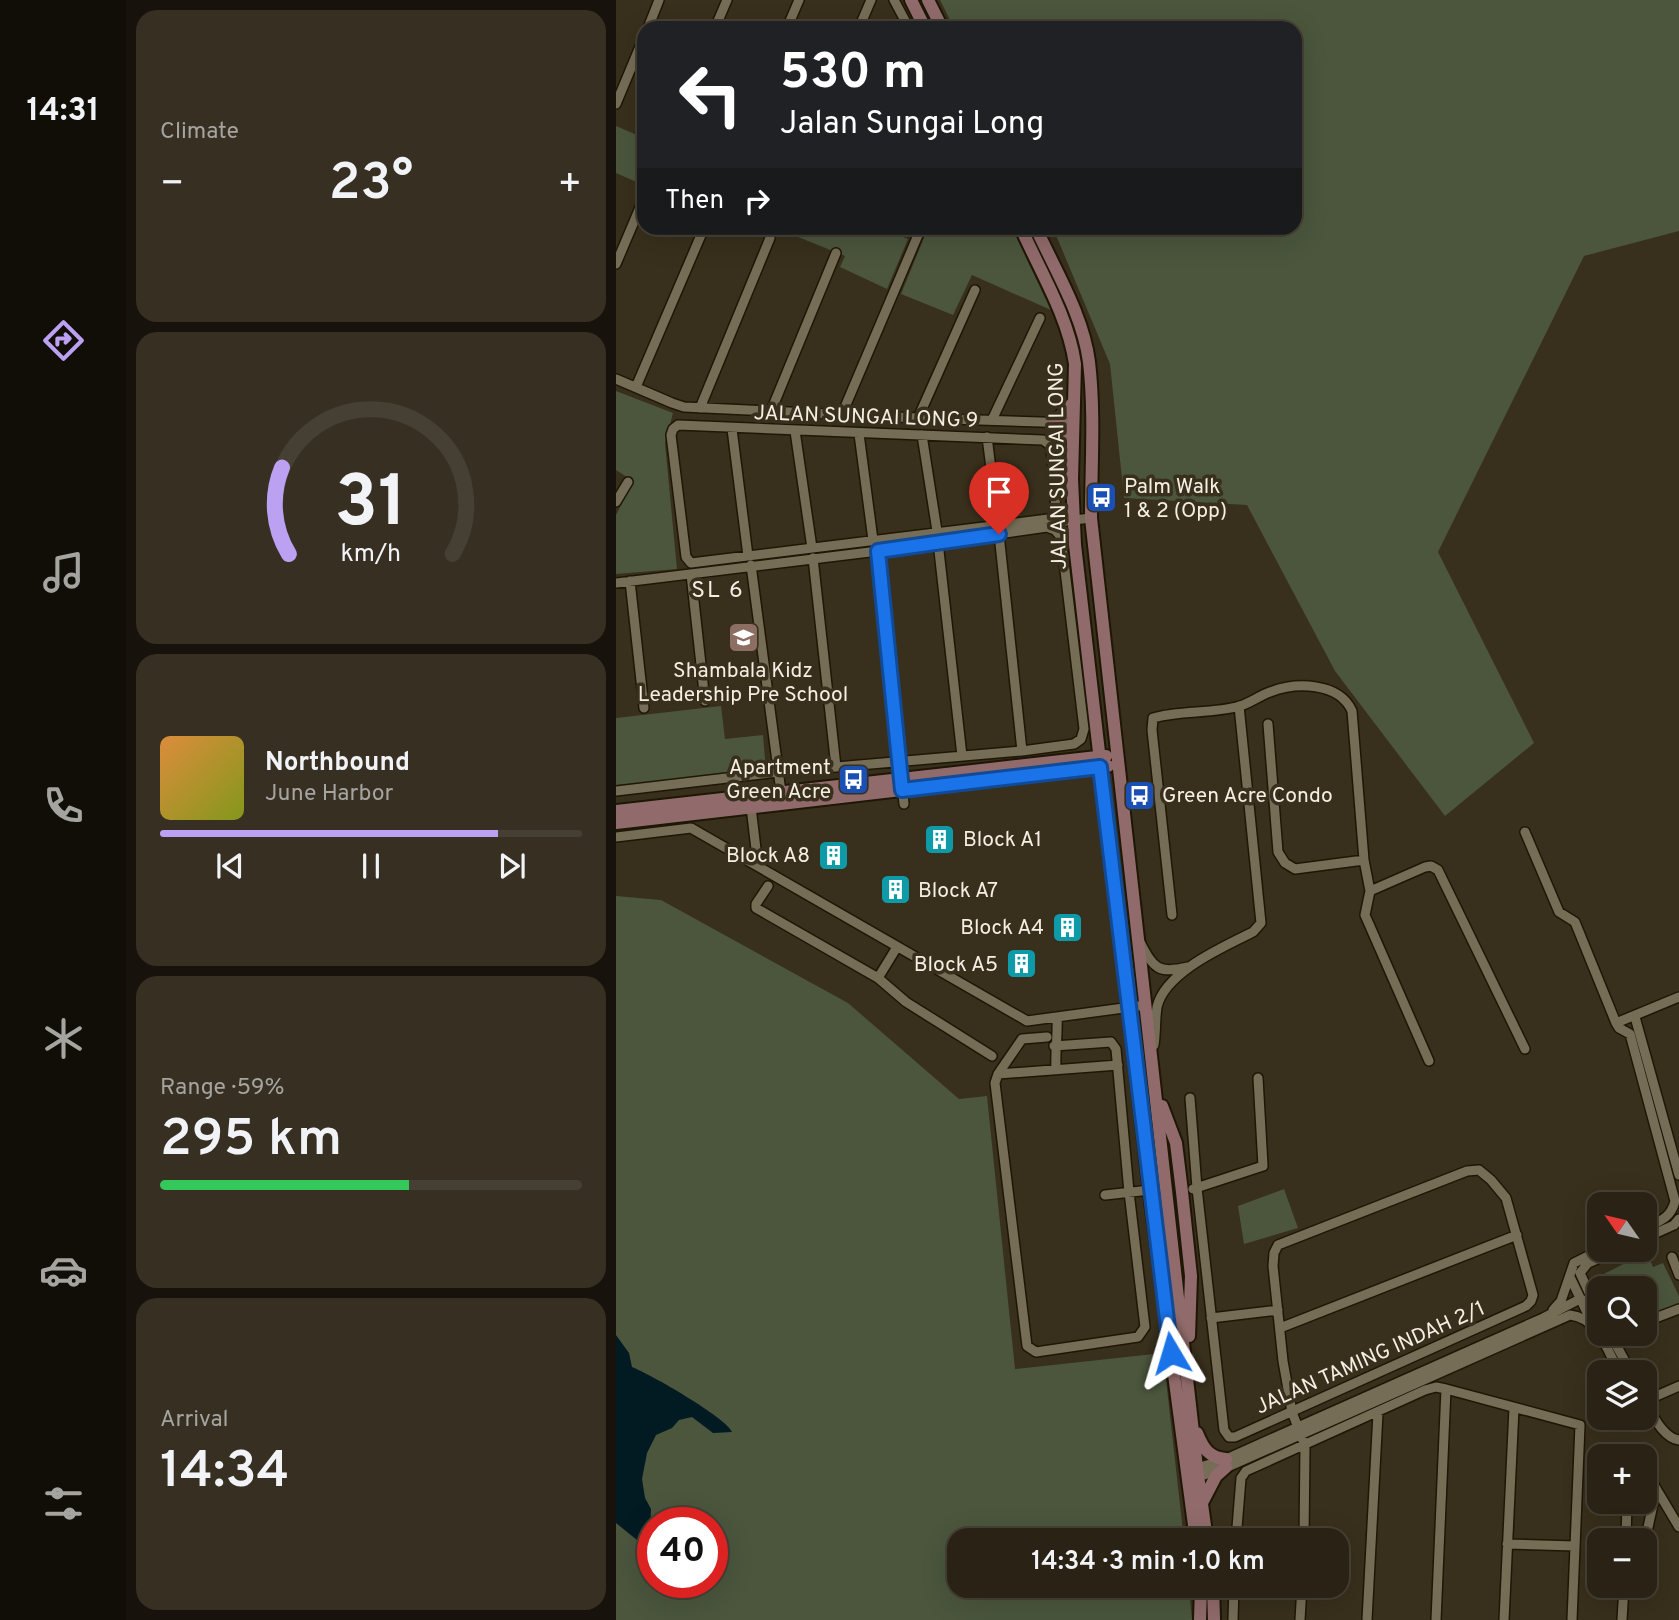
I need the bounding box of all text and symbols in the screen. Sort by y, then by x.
text: 530 m [780,44,926,106]
icon: left [665,49,756,140]
text: 14:31 [26,92,100,132]
text: Jalan Sungai Long [780,105,1044,145]
text: Climate [160,118,239,147]
text: 23° [329,152,413,218]
text: − [160,161,185,210]
text: + [557,161,582,210]
icon: right [738,182,776,220]
text: Then [665,185,724,218]
icon: directions [39,316,88,365]
street label: JALAN SUNGAI LONG [1043,362,1074,570]
street label: JALAN SUNGAI LONG 9 [753,400,979,435]
text: 31 [335,460,407,552]
pin [969,462,1029,534]
icon: arrive [980,473,1018,511]
place label: Palm Walk 1 & 2 (Opp) [1124,474,1227,525]
bus stop icon: Palm Walk 1 & 2 (Opp) [1084,481,1118,515]
text: km/h [341,539,401,571]
icon: music [39,548,88,597]
district label: SL 6 [691,577,745,606]
school or university icon: Shambala Kidz Leadership Pre School [726,621,760,655]
place label: Shambala Kidz Leadership Pre School [638,658,848,709]
text: Northbound [265,747,410,780]
place label: Apartment Green Acre [726,755,831,806]
bus stop icon: Apartment Green Acre [837,762,871,796]
bus stop icon: Green Acre Condo [1122,778,1156,812]
text: June Harbor [265,780,393,809]
icon: phone [39,781,88,830]
place label: Green Acre Condo [1162,783,1333,810]
building icon: Block A1 [923,822,957,856]
place label: Block A1 [963,827,1042,854]
building icon: Block A8 [816,838,850,872]
place label: Block A8 [726,843,810,870]
icon: previous [211,847,249,885]
icon: pause [352,847,390,885]
icon: next [493,847,531,885]
building icon: Block A7 [878,873,912,907]
place label: Block A7 [918,878,998,905]
building icon: Block A4 [1050,910,1084,944]
place label: Block A4 [960,915,1044,942]
building icon: Block A5 [1004,947,1038,981]
place label: Block A5 [914,952,998,979]
icon: climate [39,1014,88,1063]
text: Range · 59% [160,1074,285,1103]
text: 295 km [160,1108,342,1174]
north arrow [1587,1192,1657,1262]
map controls [1587,1192,1657,1598]
icon: car [39,1246,88,1295]
button: search [1587,1276,1657,1346]
street label: JALAN TAMING INDAH 2/1 [1252,1296,1490,1421]
position arrow [1134,1316,1208,1390]
button: layers [1587,1360,1657,1430]
text: Arrival [160,1406,229,1435]
text: 14:34 [160,1440,290,1506]
button: + [1587,1444,1657,1514]
icon: filters [39,1479,88,1528]
speed limit sign: 40 [637,1507,728,1598]
button: − [1587,1528,1657,1598]
text: 14:34 · 3 min · 1.0 km [1031,1546,1265,1579]

